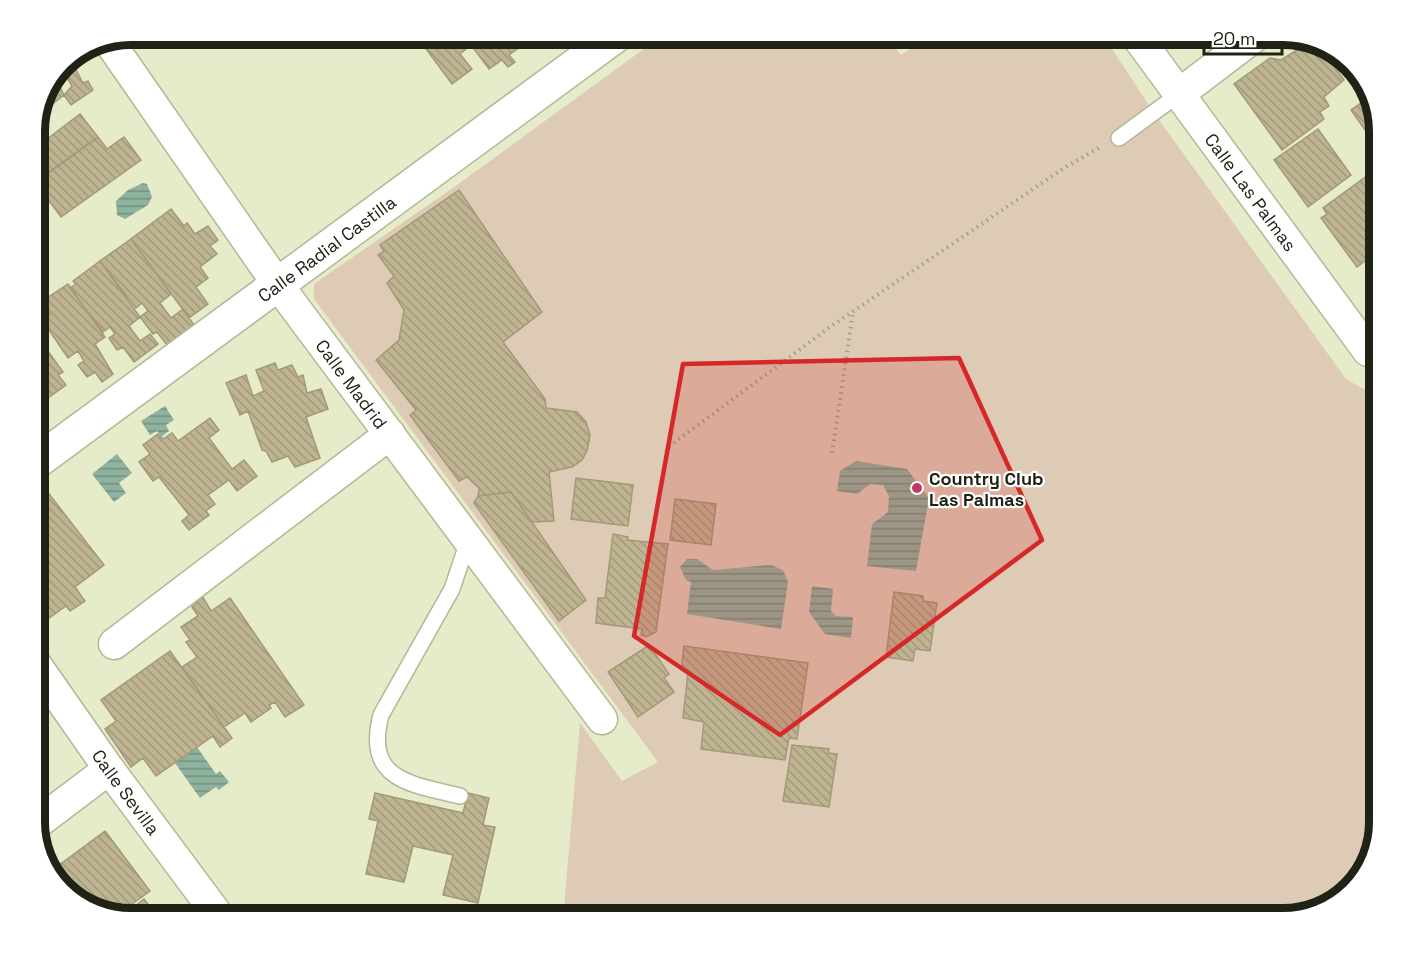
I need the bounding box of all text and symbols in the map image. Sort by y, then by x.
scale bar [1204,18,1282,56]
text: 20 m [1213,27,1256,50]
street label: Calle Las Palmas [1200,128,1302,256]
street label: Calle Radial Castilla [253,190,400,307]
street label: Calle Madrid [311,334,393,433]
place label: Country Club Las Palmas [929,467,1043,511]
marker: Country Club Las Palmas [910,481,924,495]
street label: Calle Sevilla [87,745,165,839]

